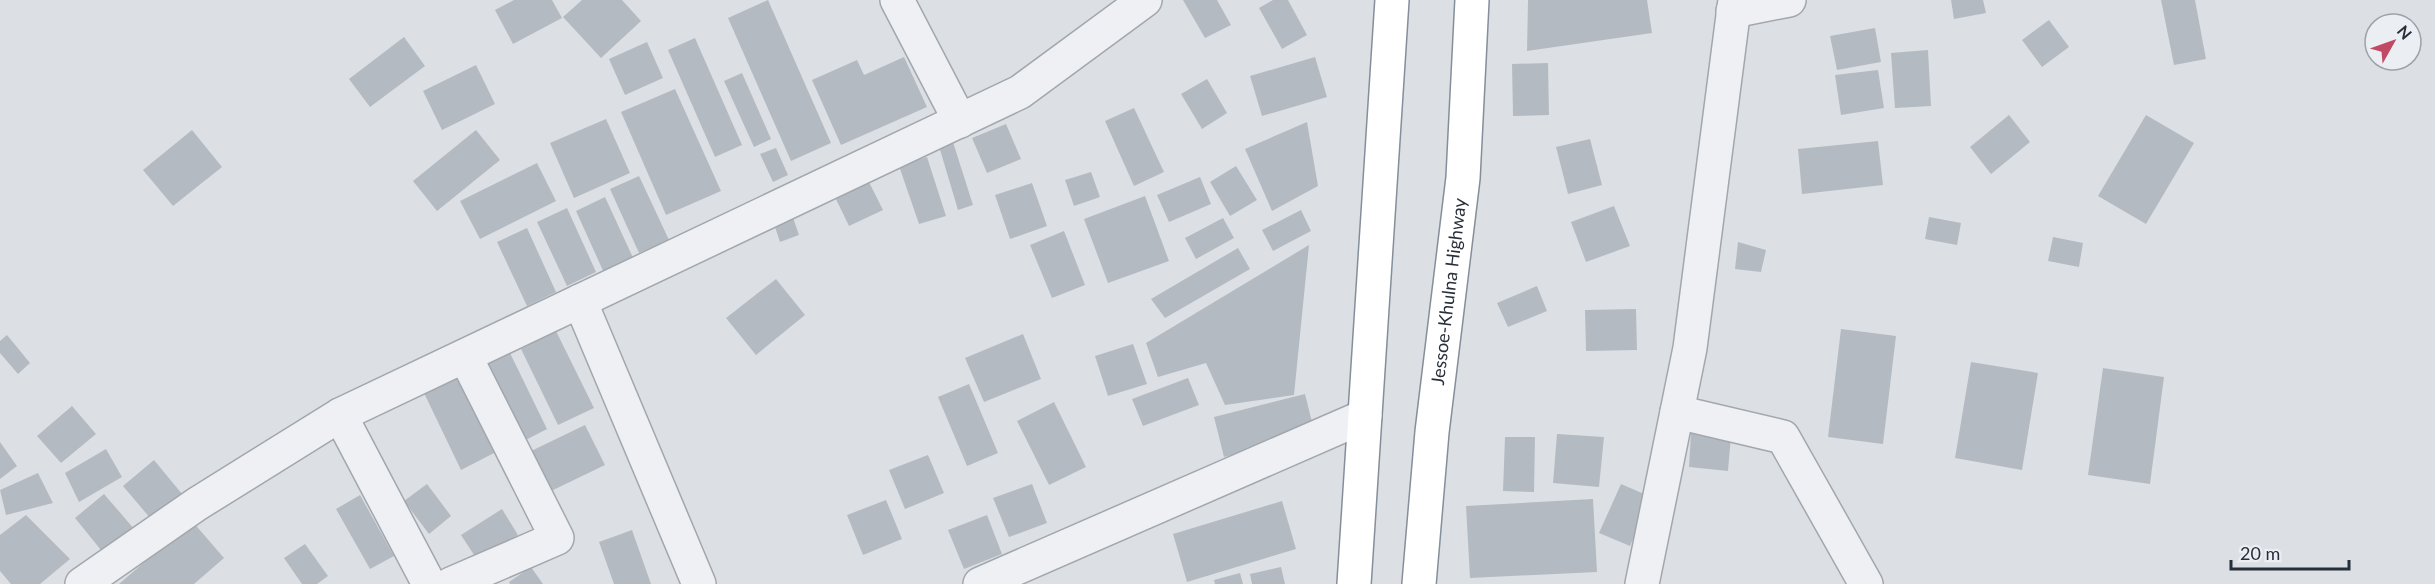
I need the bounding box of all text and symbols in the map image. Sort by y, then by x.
north arrow [2363,12,2423,72]
text: N [2394,21,2416,43]
street label: Jessoe-Khulna Highway [1426,196,1471,386]
scale bar [2231,533,2350,571]
text: 20 m [2240,542,2280,564]

